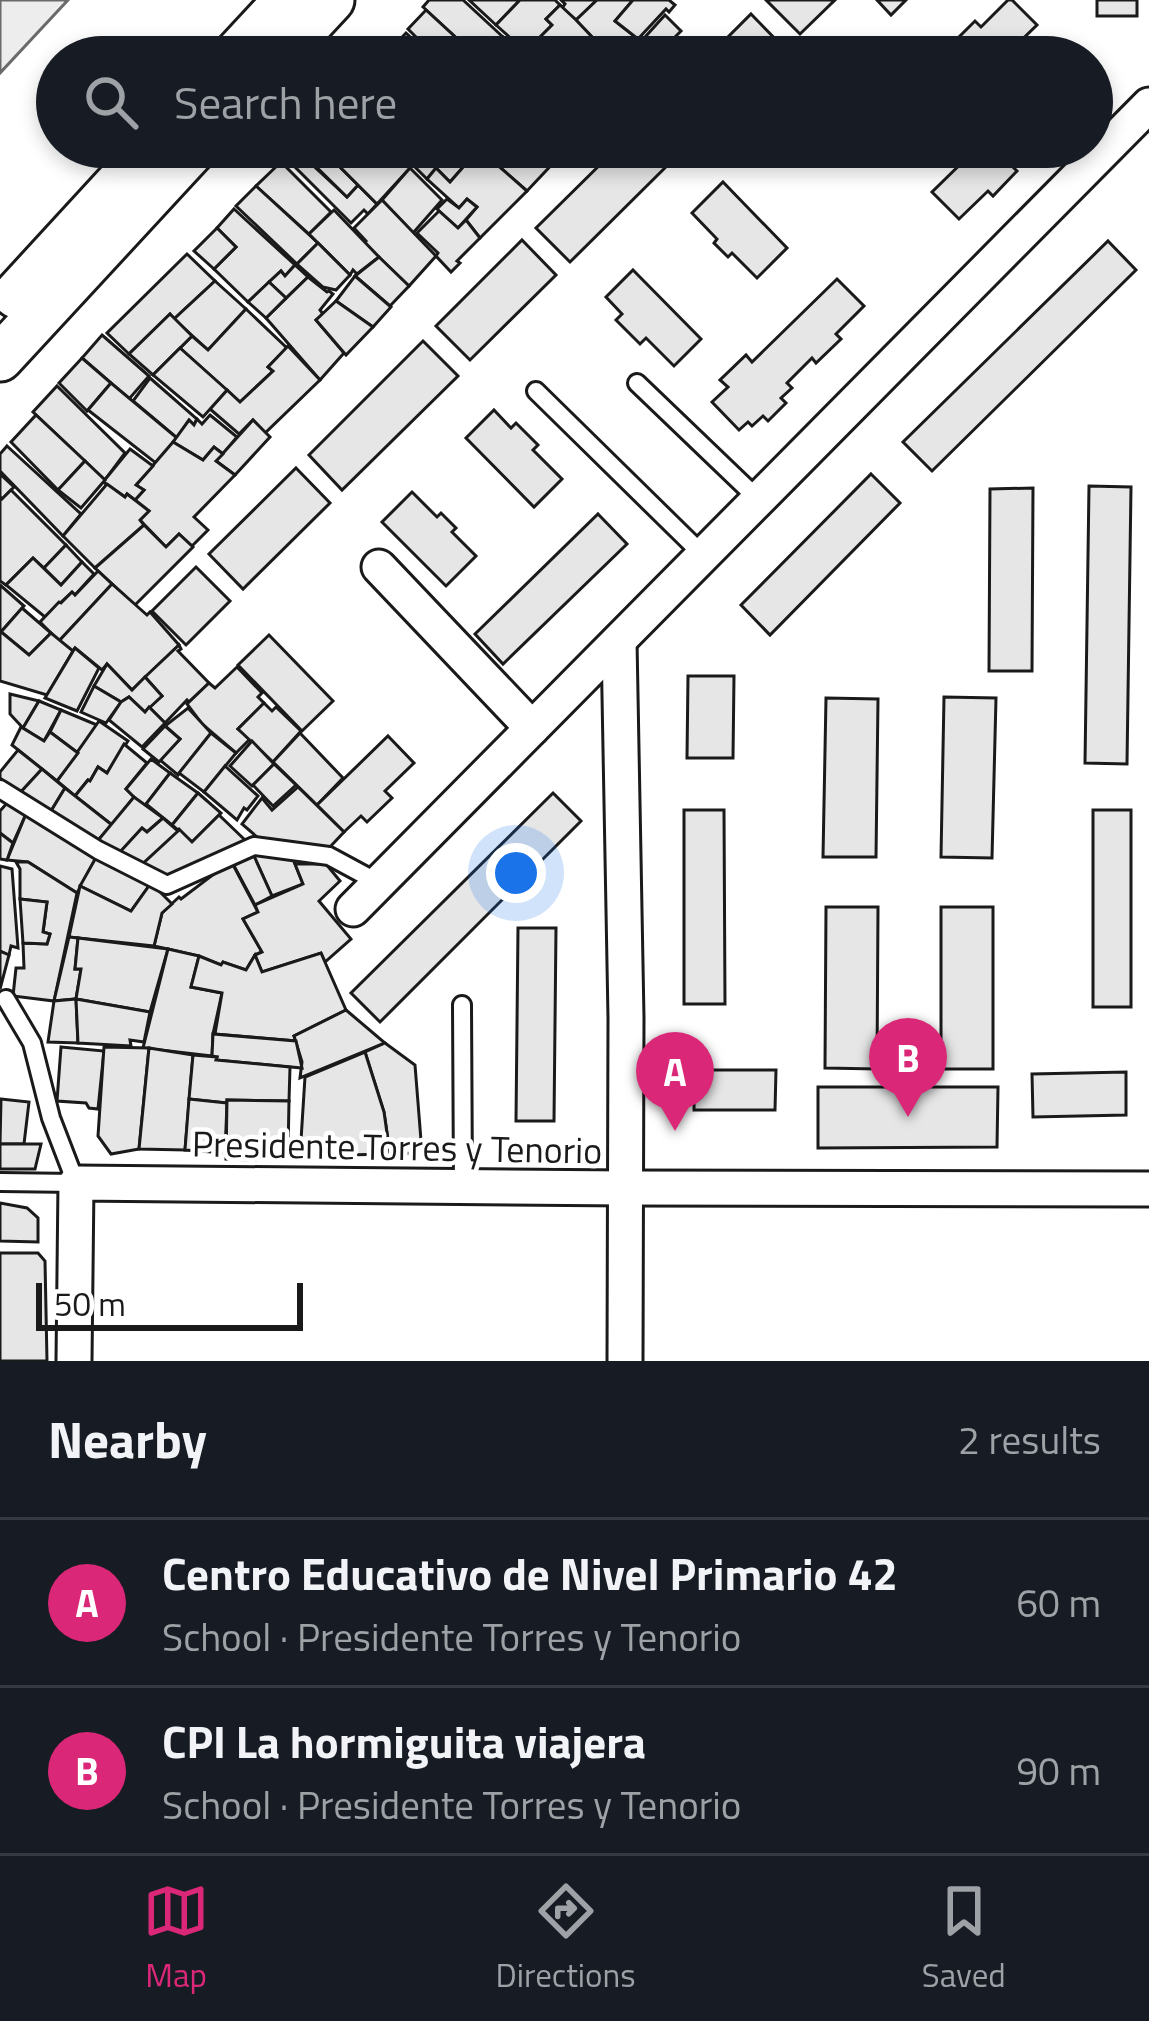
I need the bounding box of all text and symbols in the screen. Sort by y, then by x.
search box [36,36,1113,168]
text: Search here [174,68,397,136]
icon: search [78,69,144,135]
your location [486,843,546,903]
pin: B [869,1018,947,1117]
pin: A [636,1032,714,1131]
street label: Presidente Torres y Tenorio [191,1115,603,1178]
scale bar [36,1277,303,1330]
text: 50 m [54,1279,126,1329]
text: Nearby [48,1400,207,1478]
text: 2 results [958,1410,1101,1469]
text: Centro Educativo de Nivel Primario 42 [162,1539,898,1607]
text: A [75,1573,99,1632]
text: 60 m [1016,1573,1101,1632]
text: School · Presidente Torres y Tenorio [162,1607,741,1666]
text: CPI La hormiguita viajera [162,1707,646,1775]
text: B [75,1741,99,1800]
text: 90 m [1016,1741,1101,1800]
text: School · Presidente Torres y Tenorio [162,1775,741,1834]
tab: Map [143,1878,209,2000]
tab: Directions [496,1878,635,2000]
tab: Saved [922,1878,1006,2000]

